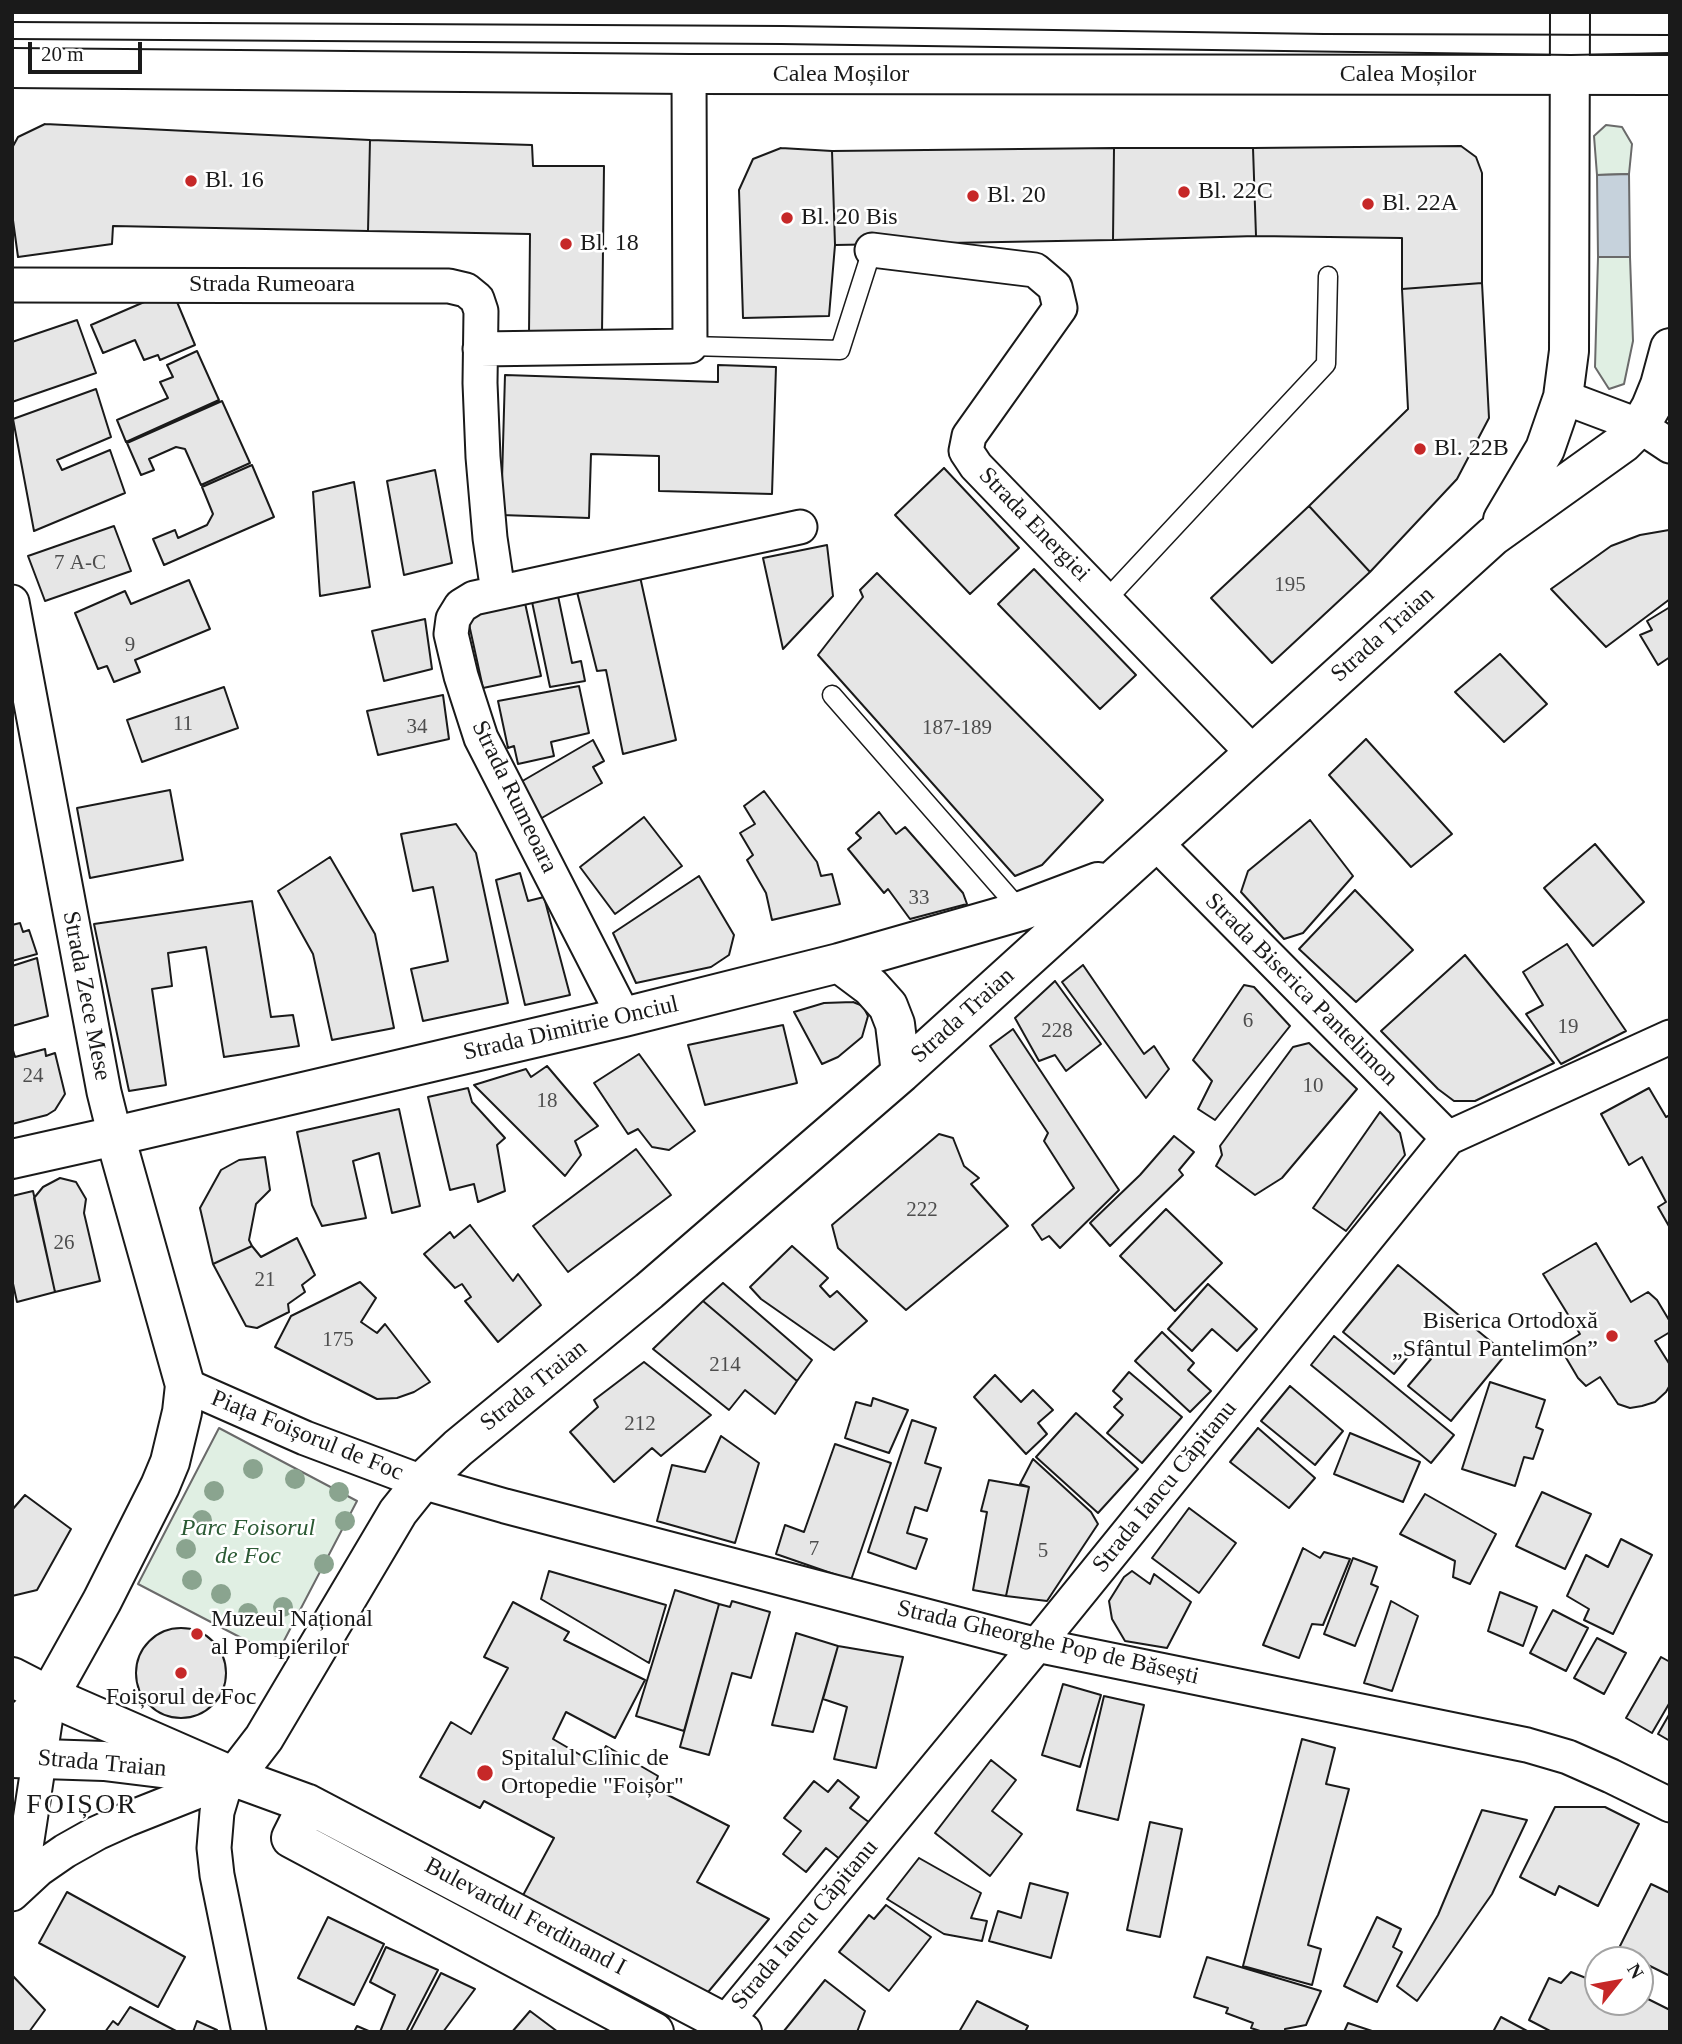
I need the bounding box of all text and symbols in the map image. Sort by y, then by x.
scale bar [32,28,145,72]
text: 20 m [41,42,84,66]
street label: Calea Moșilor [773,61,909,89]
street label: Calea Moșilor [1340,61,1476,89]
place label: Bl. 16 [205,167,264,195]
marker: Bl. 16 [183,173,199,189]
place label: Bl. 22C [1198,178,1273,206]
place label: Bl. 20 [987,182,1046,210]
marker: Bl. 22C [1176,184,1192,200]
marker: Bl. 20 [965,188,981,204]
place label: Bl. 22A [1382,190,1458,218]
marker: Bl. 22A [1360,196,1376,212]
place label: Bl. 20 Bis [801,204,898,232]
marker: Bl. 20 Bis [779,210,795,226]
place label: Bl. 18 [580,230,639,258]
marker: Bl. 18 [558,236,574,252]
street label: Strada Rumeoara [189,271,355,299]
place label: Bl. 22B [1434,435,1509,463]
marker: Bl. 22B [1412,441,1428,457]
street label: Strada Energiei [972,462,1096,588]
house number: 7 A-C [54,550,106,576]
house number: 195 [1274,572,1306,598]
street label: Strada Traian [1325,581,1441,689]
house number: 9 [125,632,135,658]
house number: 11 [173,711,193,737]
house number: 34 [406,714,428,740]
house number: 187-189 [922,715,992,741]
street label: Strada Rumeoara [465,716,563,878]
house number: 33 [908,885,930,911]
street label: Strada Biserica Pantelimon [1198,887,1404,1093]
street label: Strada Zece Mese [55,909,117,1083]
street label: Strada Traian [905,962,1021,1070]
street label: Strada Dimitrie Onciul [461,990,681,1068]
house number: 6 [1243,1008,1253,1034]
house number: 19 [1558,1014,1578,1040]
house number: 228 [1041,1018,1073,1044]
house number: 24 [22,1063,44,1089]
house number: 10 [1302,1073,1324,1099]
house number: 18 [536,1088,558,1114]
house number: 222 [906,1197,938,1223]
house number: 26 [54,1230,74,1256]
house number: 21 [254,1267,276,1293]
place label: Biserica Ortodoxă „Sfântul Pantelimon” [1392,1308,1598,1364]
house number: 175 [322,1327,354,1353]
marker: Biserica Ortodoxă „Sfântul Pantelimon” [1604,1328,1620,1344]
street label: Strada Traian [475,1334,593,1438]
house number: 214 [709,1352,741,1378]
street label: Piața Foișorul de Foc [207,1384,407,1488]
street label: Strada Iancu Căpitanu [1087,1395,1243,1579]
house number: 212 [624,1411,656,1437]
park label: Parc Foisorul de Foc [181,1515,315,1571]
house number: 7 [809,1536,819,1562]
house number: 5 [1038,1538,1048,1564]
street label: Strada Gheorghe Pop de Băsești [894,1594,1202,1692]
place label: Muzeul Național al Pompierilor [211,1606,373,1662]
marker: Muzeul Național al Pompierilor [189,1626,205,1642]
marker: Foișorul de Foc [173,1665,189,1681]
place label: Foișorul de Foc [106,1684,256,1712]
street label: Strada Traian [36,1744,168,1784]
place label: Spitalul Clinic de Ortopedie "Foișor" [501,1745,684,1801]
marker: Spitalul Clinic de Ortopedie "Foișor" [475,1763,495,1783]
district label: FOIȘOR [27,1789,137,1823]
street label: Strada Iancu Căpitanu [725,1834,885,2016]
street label: Bulevardul Ferdinand I [419,1852,631,1982]
north arrow [1584,1946,1654,2016]
text: N [1623,1960,1648,1982]

